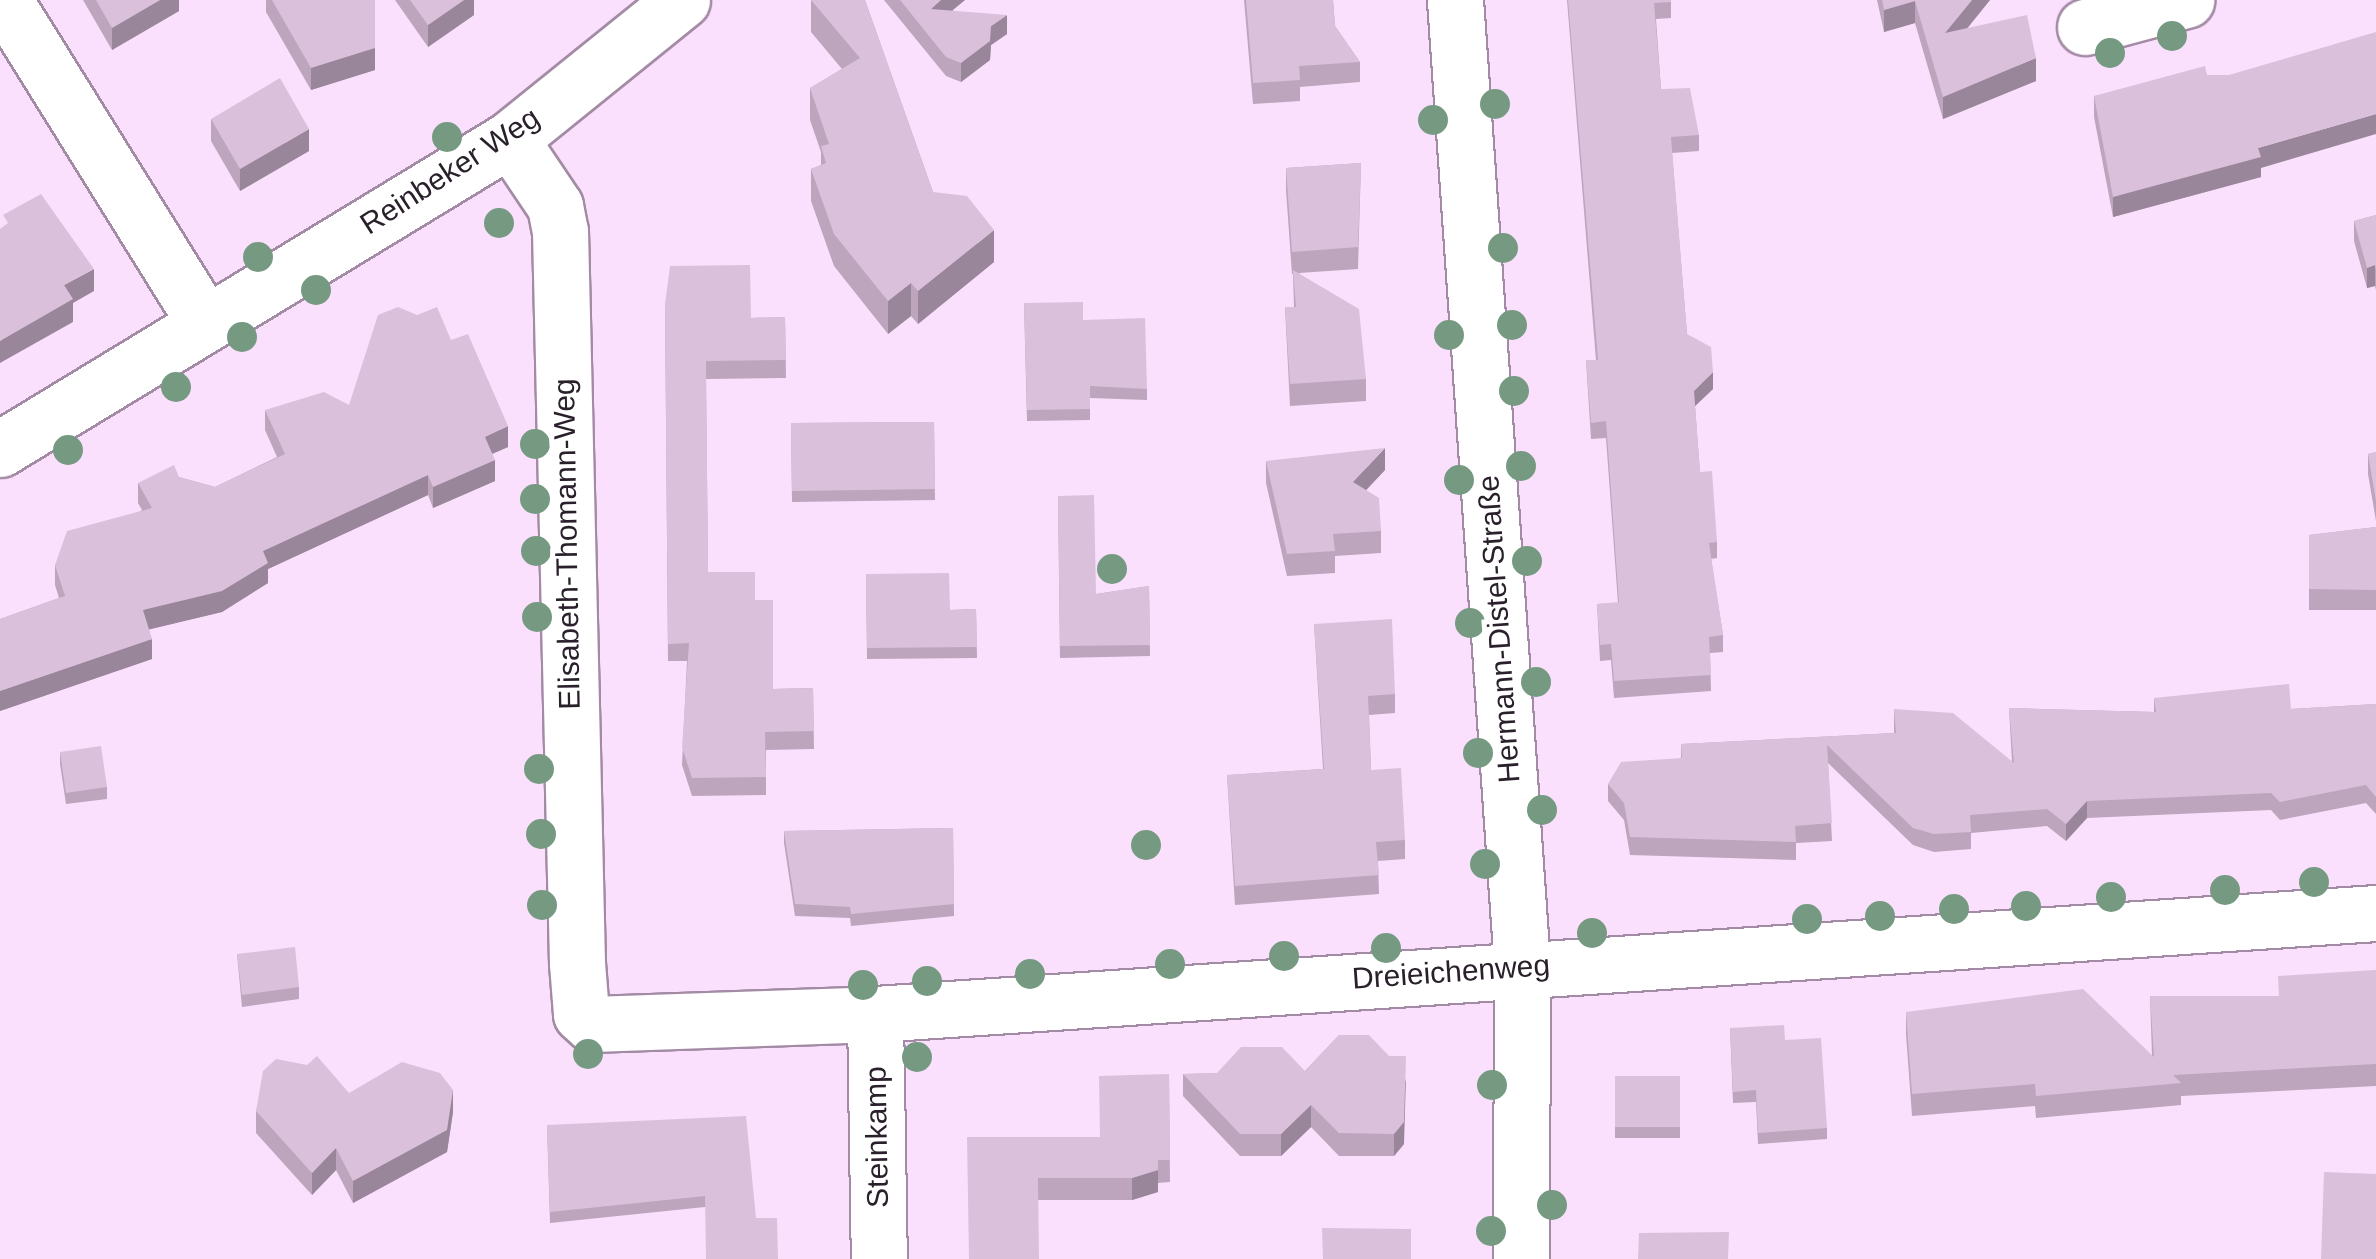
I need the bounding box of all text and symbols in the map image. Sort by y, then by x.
street label: Reinbeker Weg [354,100,546,242]
street label: Elisabeth-Thomann-Weg [546,378,588,710]
street label: Hermann-Distel-Straße [1470,474,1528,784]
street label: Dreieichenweg [1351,947,1551,997]
street label: Steinkamp [858,1066,896,1208]

